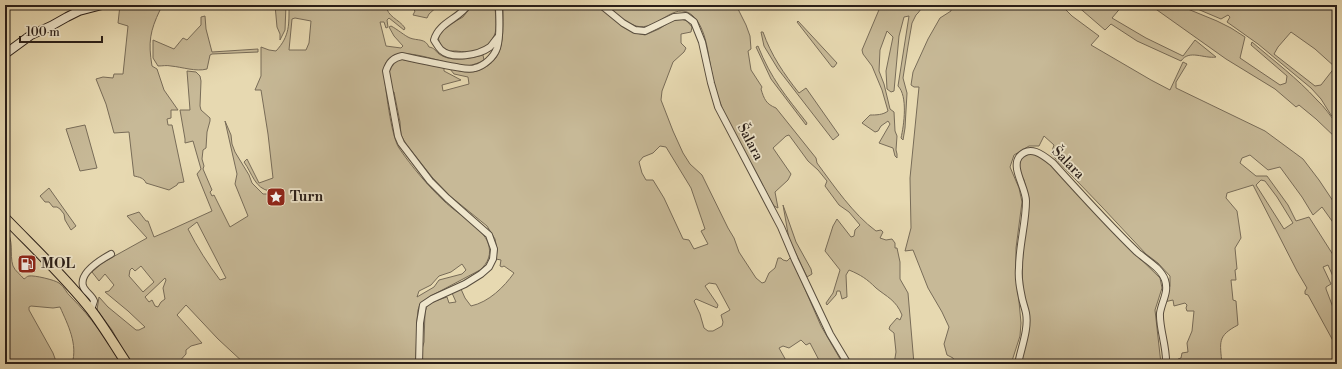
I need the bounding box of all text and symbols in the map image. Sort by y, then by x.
scale bar [20,18,102,44]
text: 100 m [26,25,60,40]
street label: Šalara [733,119,769,164]
street label: Šalara [1048,141,1090,184]
place icon: Turn [265,186,287,208]
place label: Turn [290,188,324,206]
fuel station icon: MOL [16,253,38,275]
place label: MOL [41,255,75,273]

